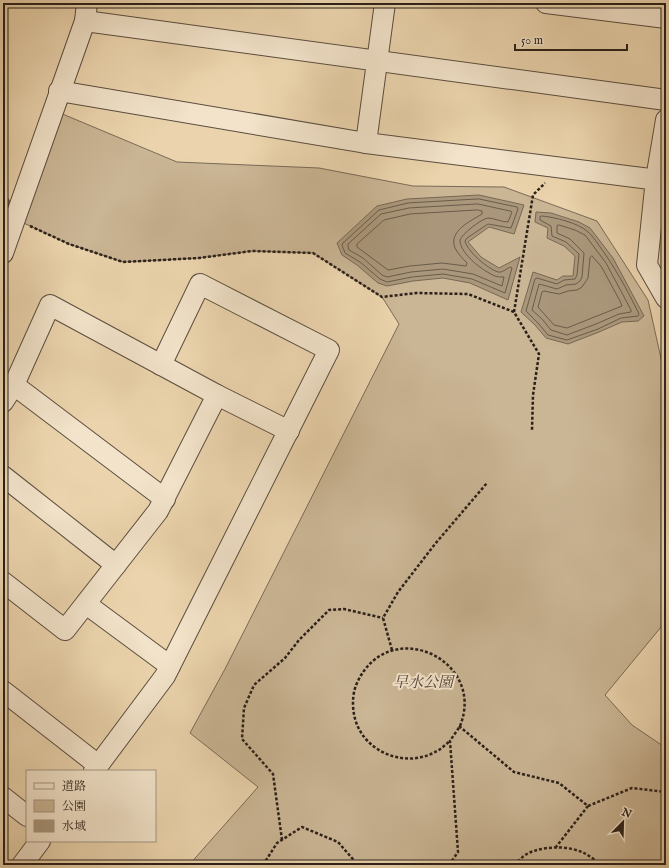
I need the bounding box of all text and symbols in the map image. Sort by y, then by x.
scale bar [515,26,627,52]
text: 50 m [521,33,543,48]
park label: 早水公園 [393,673,456,692]
legend [26,770,156,842]
text: 道路 [62,779,86,794]
text: 公園 [62,799,86,814]
north arrow [603,802,643,842]
text: N [618,805,634,822]
text: 水域 [62,819,86,834]

